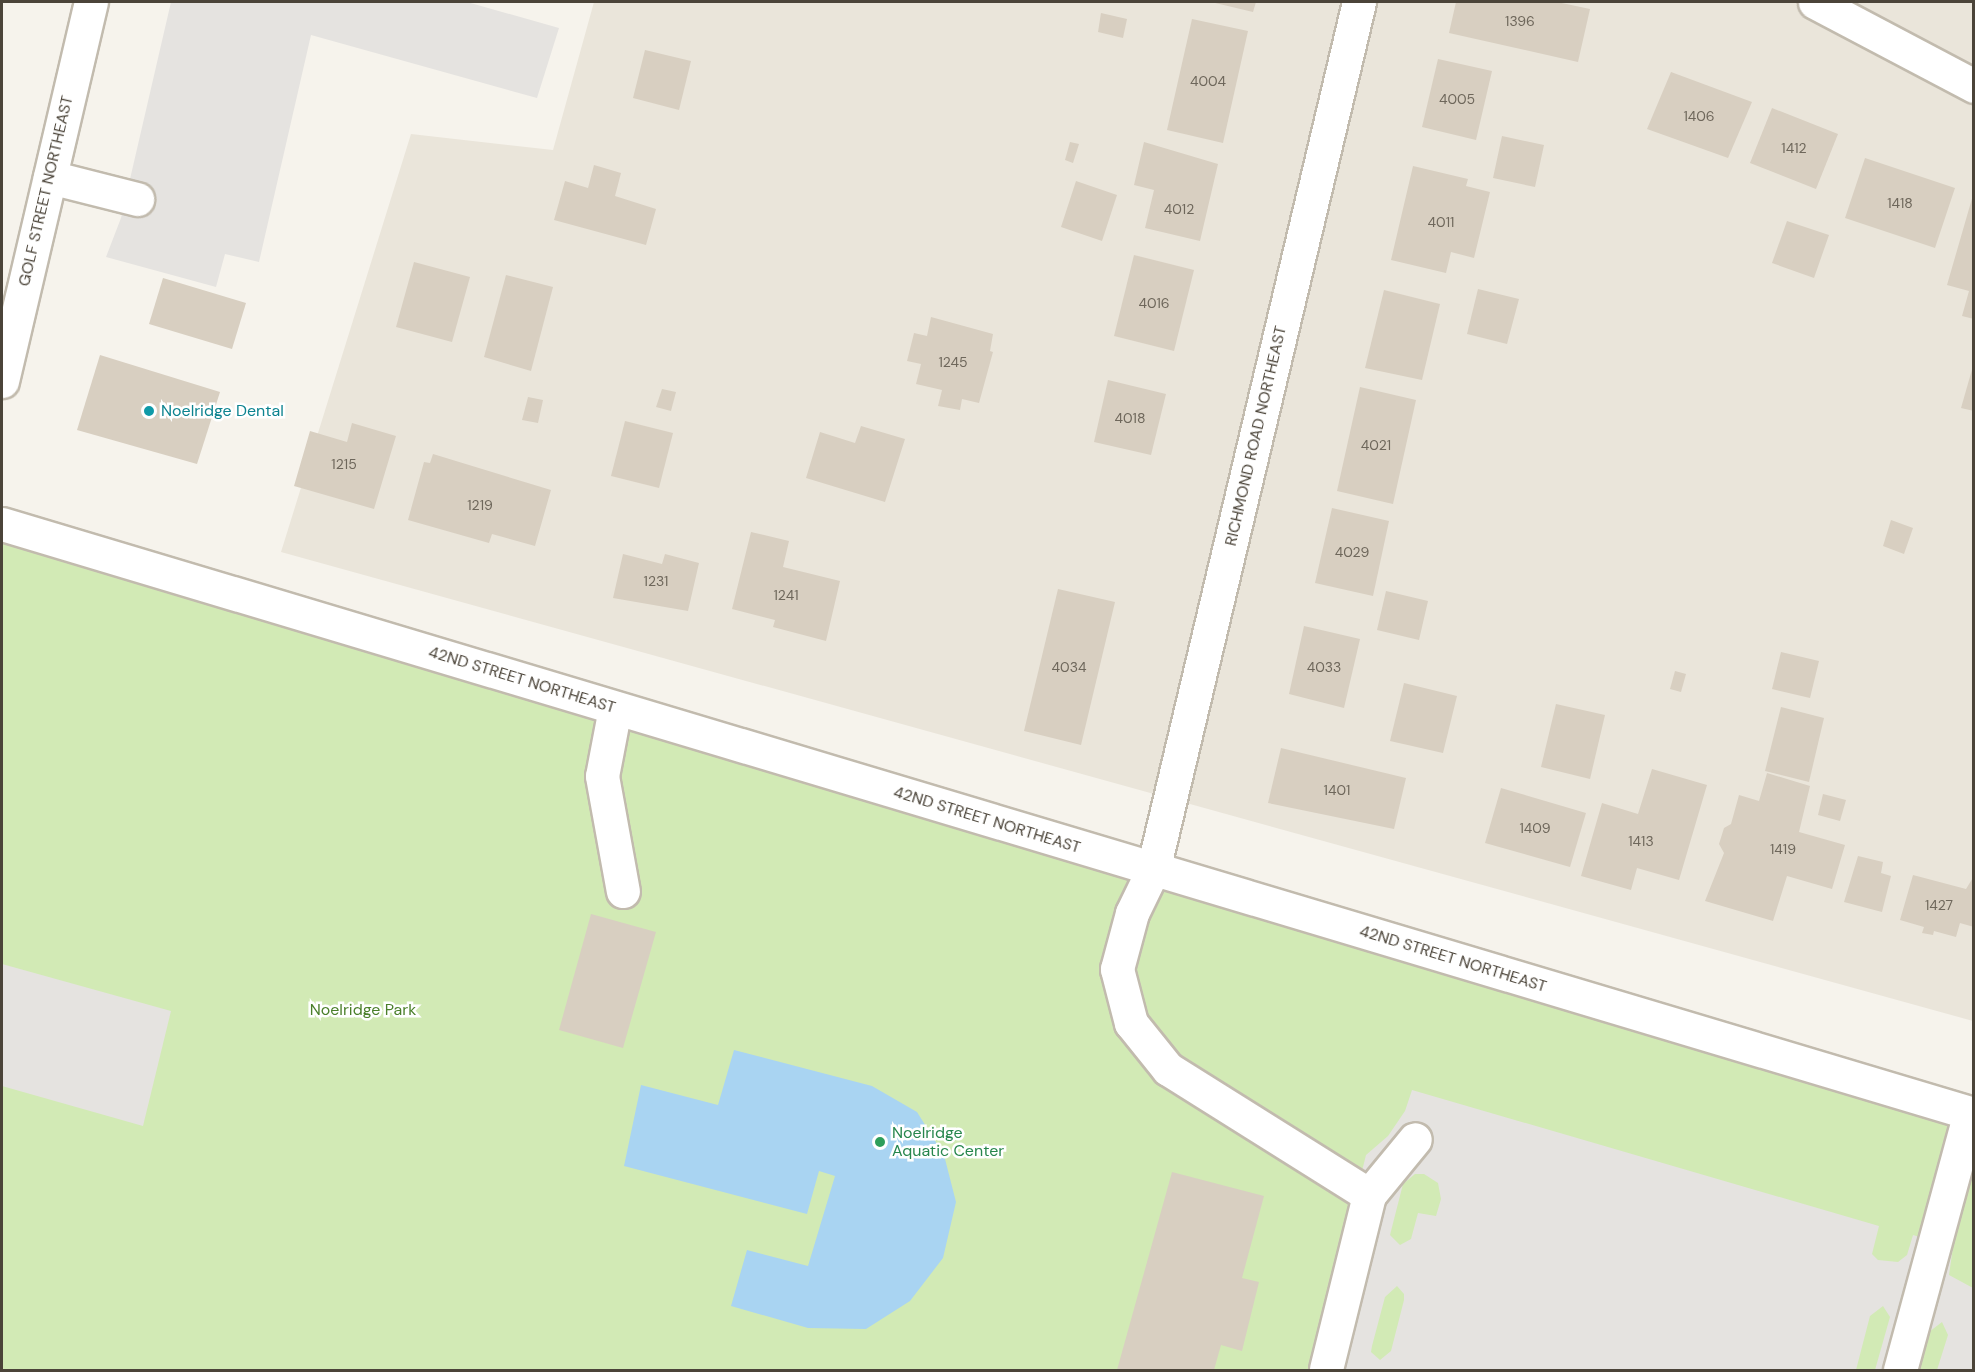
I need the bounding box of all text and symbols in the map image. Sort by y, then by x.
house number: 1396 [1505,13,1535,29]
house number: 4004 [1190,73,1226,89]
house number: 4005 [1439,91,1475,107]
street label: GOLF STREET NORTHEAST [15,94,77,288]
house number: 1406 [1683,108,1715,124]
house number: 1412 [1781,140,1807,156]
house number: 1418 [1887,195,1913,211]
house number: 4012 [1164,201,1194,217]
house number: 4011 [1428,214,1454,230]
house number: 4016 [1138,295,1170,311]
street label: RICHMOND ROAD NORTHEAST [1221,324,1291,548]
house number: 1245 [938,354,968,370]
place label: Noelridge Dental [161,401,284,421]
marker: Noelridge Dental [142,404,156,418]
house number: 4018 [1115,410,1145,426]
house number: 4021 [1361,437,1391,453]
house number: 1215 [331,456,357,472]
house number: 1219 [467,497,493,513]
house number: 4029 [1335,544,1369,560]
house number: 1231 [644,573,668,589]
house number: 1241 [773,587,799,603]
street label: 42ND STREET NORTHEAST [426,642,618,718]
house number: 4034 [1052,659,1086,675]
house number: 4033 [1307,659,1341,675]
street label: 42ND STREET NORTHEAST [891,782,1083,858]
house number: 1401 [1324,782,1350,798]
house number: 1409 [1519,820,1551,836]
house number: 1413 [1628,833,1654,849]
house number: 1419 [1770,841,1796,857]
house number: 1427 [1925,897,1953,913]
street label: 42ND STREET NORTHEAST [1357,921,1549,997]
park label: Noelridge Park [310,1000,416,1020]
place label: Noelridge Aquatic Center [892,1123,1004,1161]
marker: Noelridge Aquatic Center [873,1135,887,1149]

